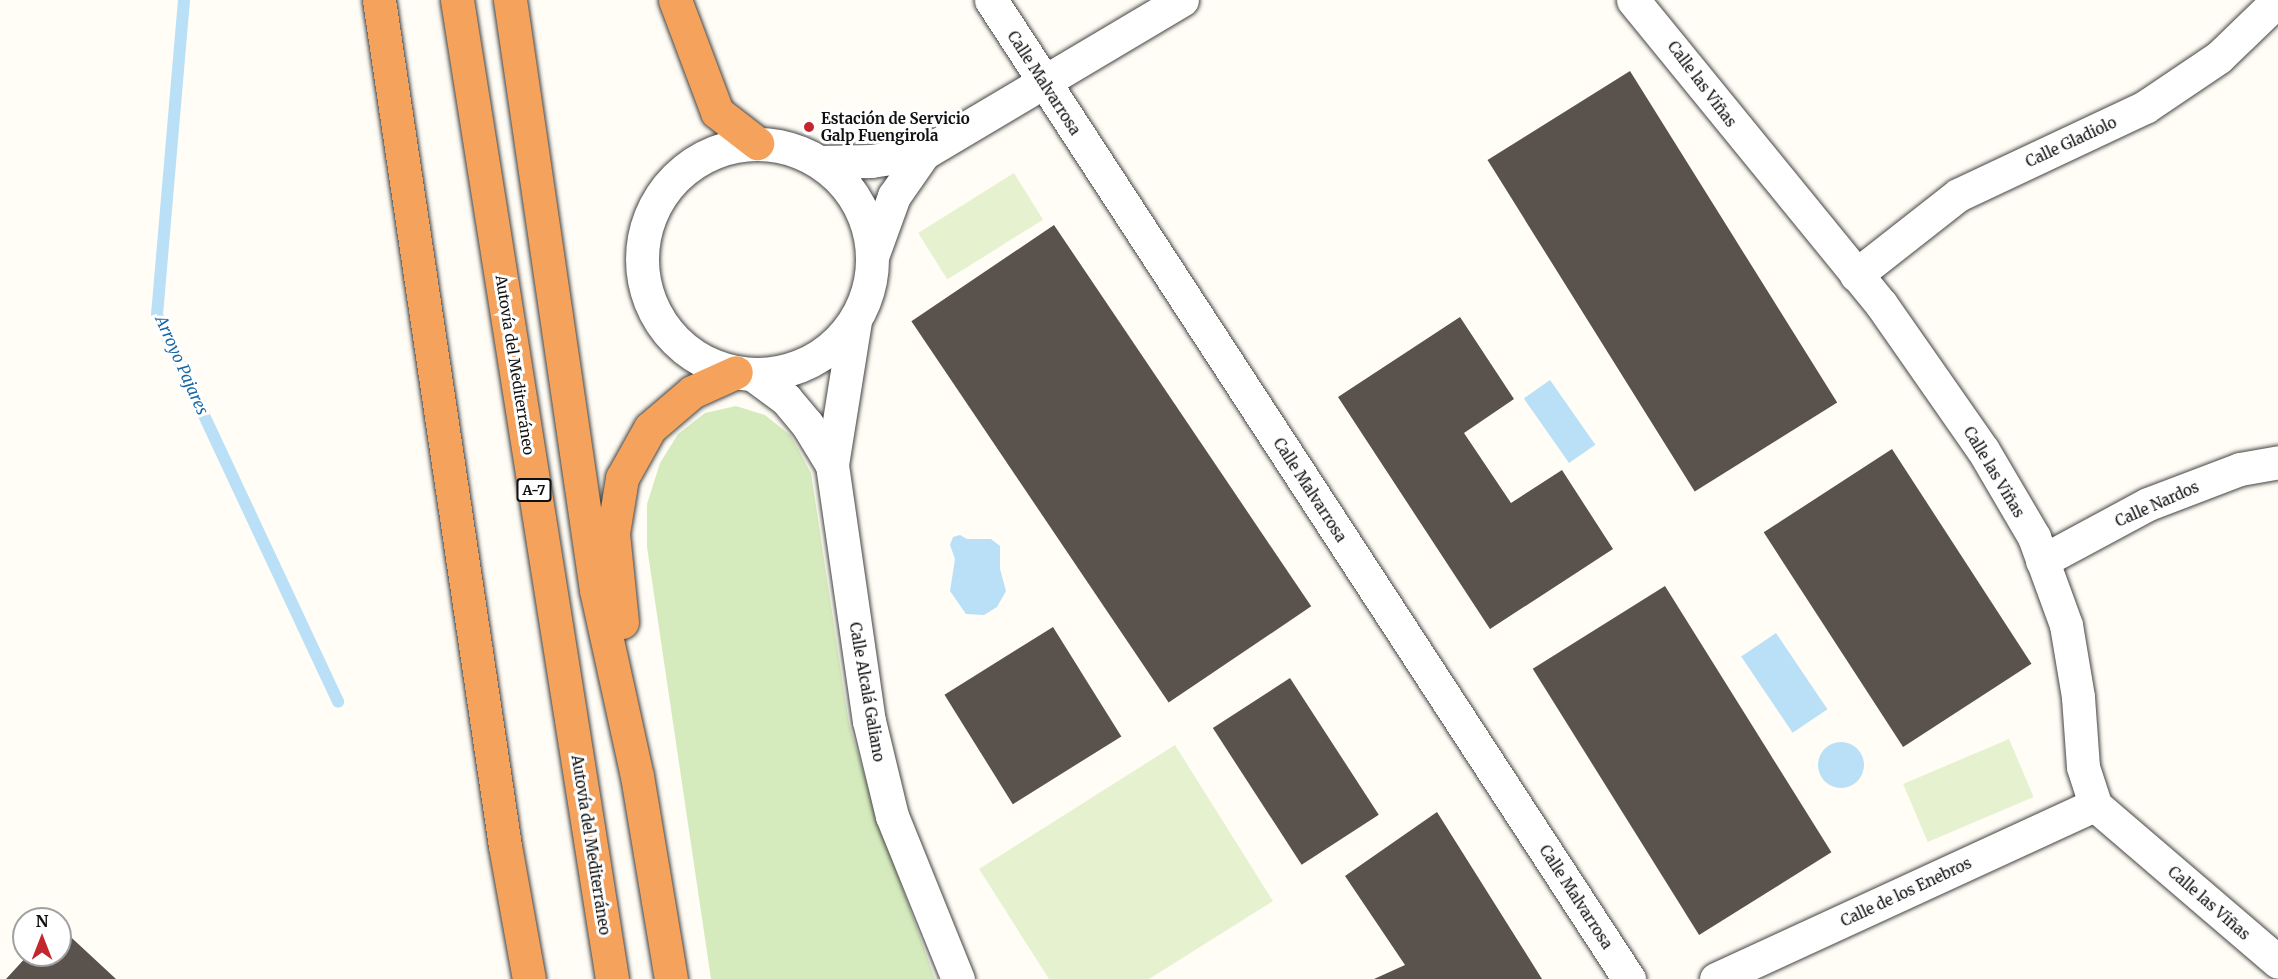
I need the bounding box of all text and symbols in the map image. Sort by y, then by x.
street label: Calle Malvarrosa [1004,28,1084,138]
street label: Calle las Viñas [1664,38,1740,130]
place label: Estación de Servicio Galp Fuengirola [821,109,970,144]
street label: Calle Gladiolo [2023,113,2119,171]
marker: Estación de Servicio Galp Fuengirola [802,120,816,134]
street label: Autovía del Mediterráneo [492,274,538,456]
water label: Arroyo Pajares [152,312,212,418]
street label: Calle las Viñas [1960,423,2028,521]
street label: Calle Malvarrosa [1270,435,1350,545]
street label: Calle Nardos [2112,478,2202,530]
road number: A-7 [516,479,552,501]
street label: Calle Alcalá Galiano [846,621,888,763]
street label: Autovía del Mediterráneo [568,754,614,936]
street label: Calle Malvarrosa [1536,842,1616,952]
street label: Calle de los Enebros [1838,854,1974,930]
street label: Calle las Viñas [2164,863,2254,943]
north arrow [12,907,72,967]
text: N [36,911,48,931]

